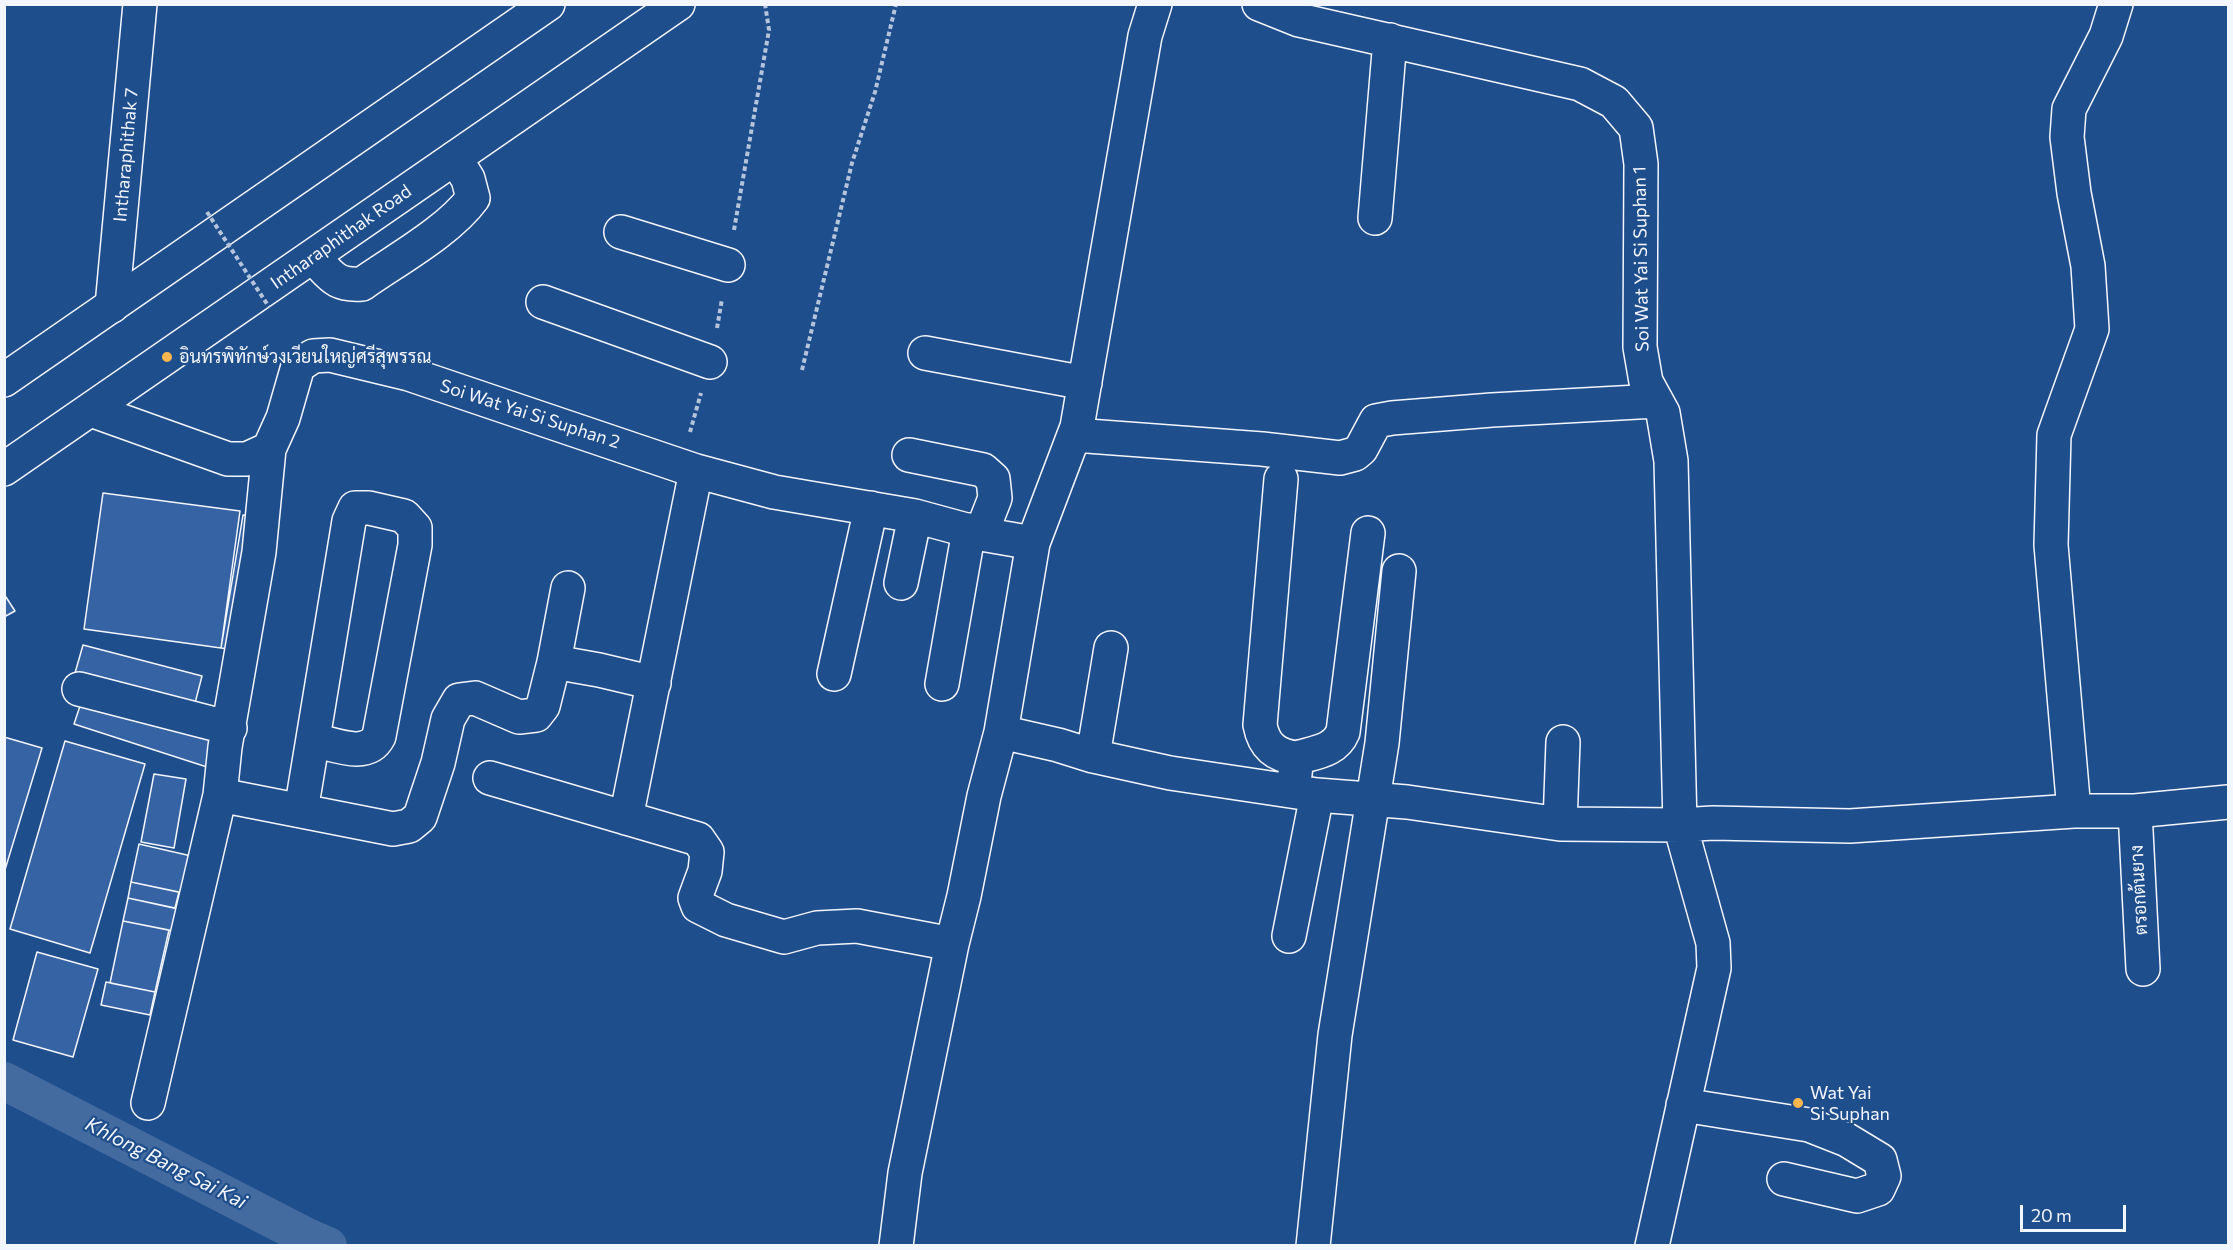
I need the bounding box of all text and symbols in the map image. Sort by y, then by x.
street label: Intharaphithak 7 [109,87,143,223]
street label: Soi Wat Yai Si Suphan 1 [1629,166,1653,352]
street label: Intharaphithak Road [266,180,416,294]
place label: อินทรพิทักษ์วงเวียนใหญ่ศรีสุพรรณ [179,346,431,368]
marker: อินทรพิทักษ์วงเวียนใหญ่ศรีสุพรรณ [160,350,174,364]
street label: Soi Wat Yai Si Suphan 2 [437,375,623,453]
street label: ตรอกต้นยาง [2126,844,2152,936]
place label: Wat Yai Si Suphan [1810,1082,1890,1124]
marker: Wat Yai Si Suphan [1791,1096,1805,1110]
water label: Khlong Bang Sai Kai [81,1112,251,1214]
scale bar [2023,1193,2130,1231]
text: 20 m [2031,1204,2072,1226]

